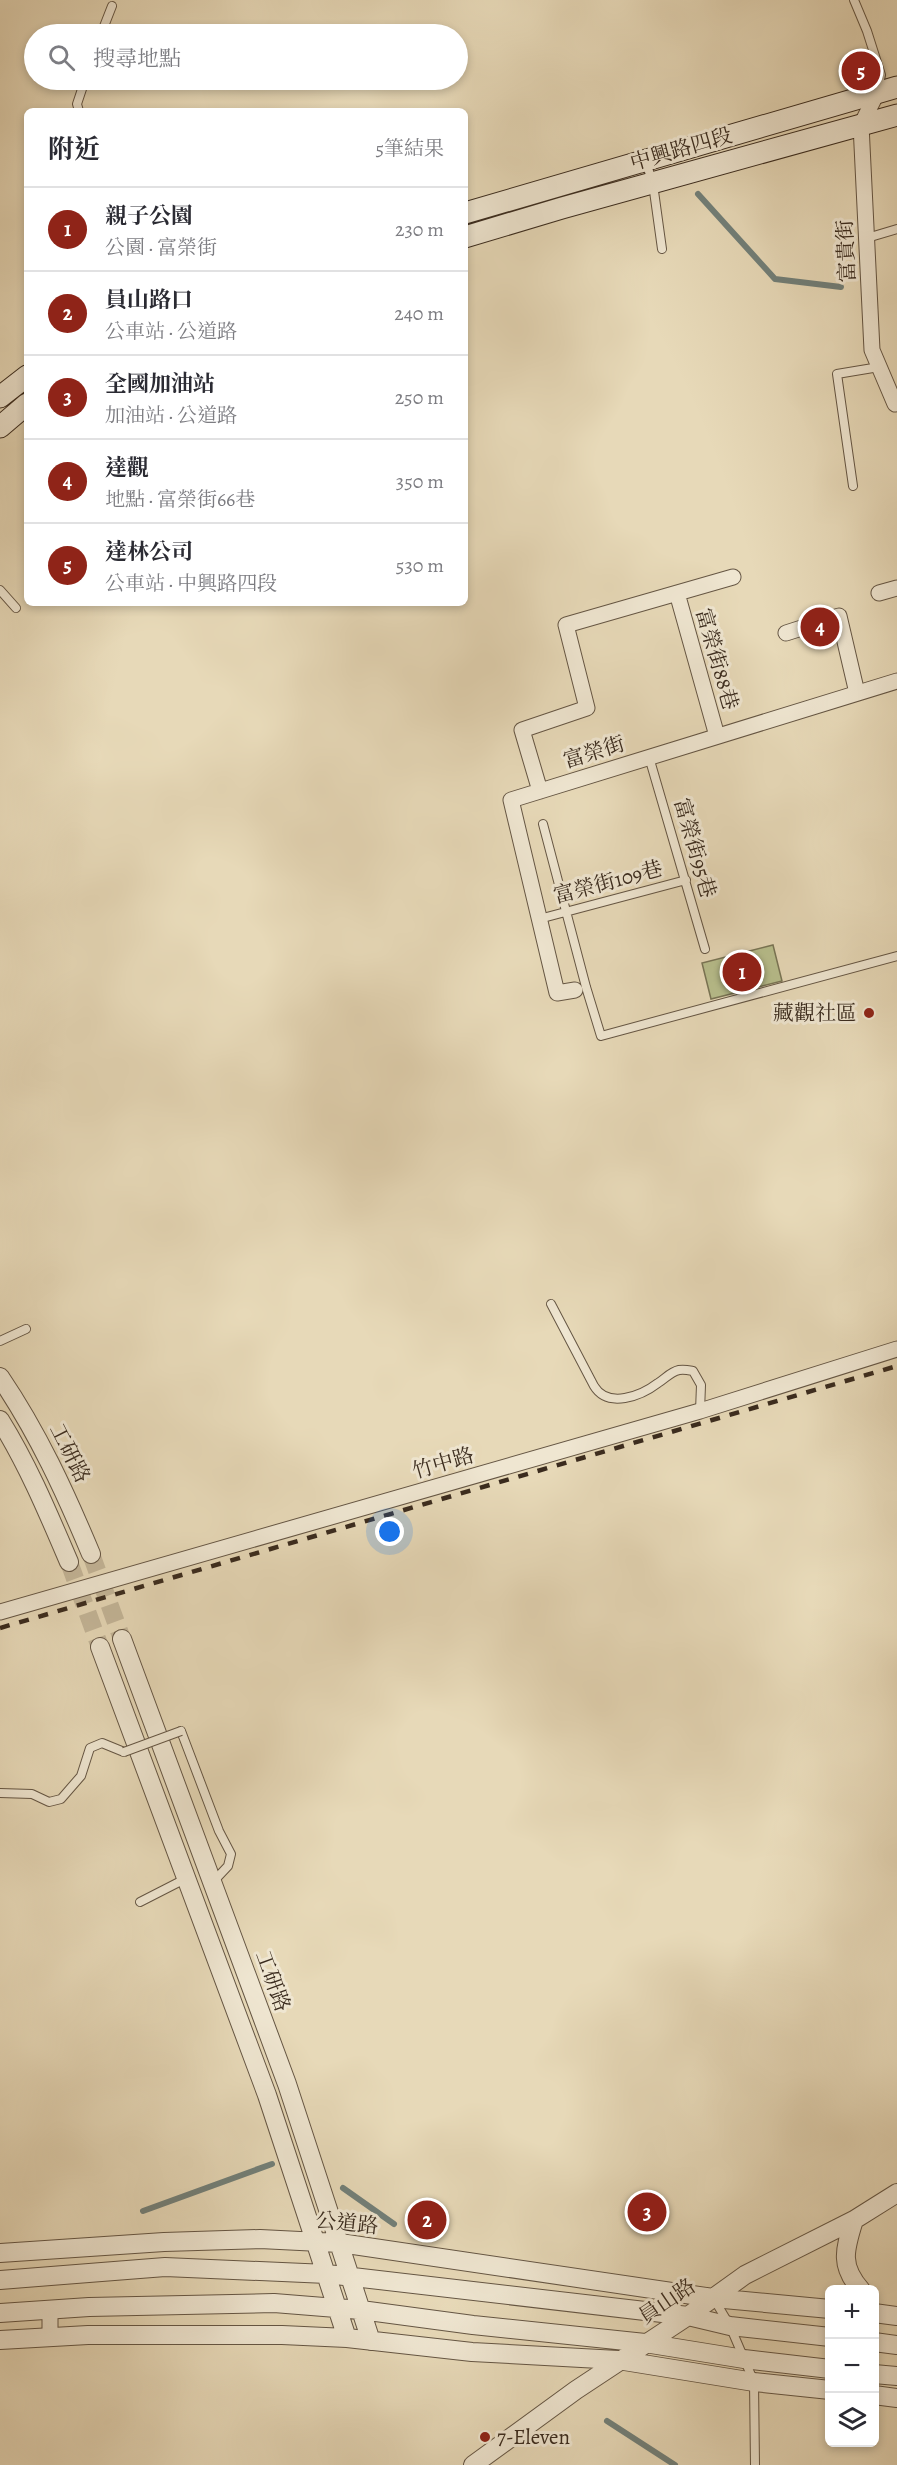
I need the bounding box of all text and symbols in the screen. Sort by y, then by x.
search box [24,24,468,90]
icon: search [45,41,78,74]
text: 搜尋地點 [93,44,181,74]
pin: 5 [842,48,880,94]
street label: 中興路四段 [627,121,735,177]
text: 附近 [48,132,100,167]
text: 5筆結果 [375,135,444,162]
text: 親子公園 [105,201,193,231]
text: 1 [64,216,71,243]
text: 230 m [395,216,444,243]
street label: 富貴街 [830,219,862,283]
text: 公園 · 富榮街 [105,234,217,261]
text: 員山路口 [105,285,193,315]
text: 2 [63,300,72,327]
text: 240 m [394,300,444,327]
text: 公車站 · 公道路 [105,318,237,345]
text: 全國加油站 [105,369,215,399]
text: 3 [63,384,72,411]
text: 250 m [395,384,444,411]
text: 加油站 · 公道路 [105,402,237,429]
text: 達觀 [105,453,149,483]
text: 4 [63,468,72,495]
text: 350 m [396,468,444,495]
text: 地點 · 富榮街66巷 [105,486,255,513]
text: 達林公司 [105,537,193,567]
text: 5 [63,552,72,579]
text: 530 m [396,552,444,579]
text: 公車站 · 中興路四段 [105,570,277,597]
pin: 4 [800,604,840,650]
street label: 富榮街88巷 [689,605,745,713]
street label: 富榮街 [560,729,628,775]
street label: 富榮街95巷 [667,795,723,901]
street label: 富榮街109巷 [550,854,666,910]
pin: 1 [722,950,762,994]
place label: 藏觀社區 [773,999,857,1027]
marker: 藏觀社區 [862,1006,876,1020]
street label: 工研路 [43,1419,97,1487]
street label: 竹中路 [409,1441,477,1485]
your location [375,1517,404,1546]
street label: 工研路 [249,1947,297,2015]
pin: 3 [628,2190,666,2234]
pin: 2 [408,2198,446,2242]
street label: 公道路 [314,2206,380,2240]
street label: 員山路 [633,2272,701,2330]
map controls [825,2285,879,2447]
button: + [825,2285,879,2339]
button: − [825,2339,879,2393]
button: layers [825,2393,879,2447]
place label: 7-Eleven [497,2423,570,2451]
marker: 7-Eleven [478,2430,492,2444]

